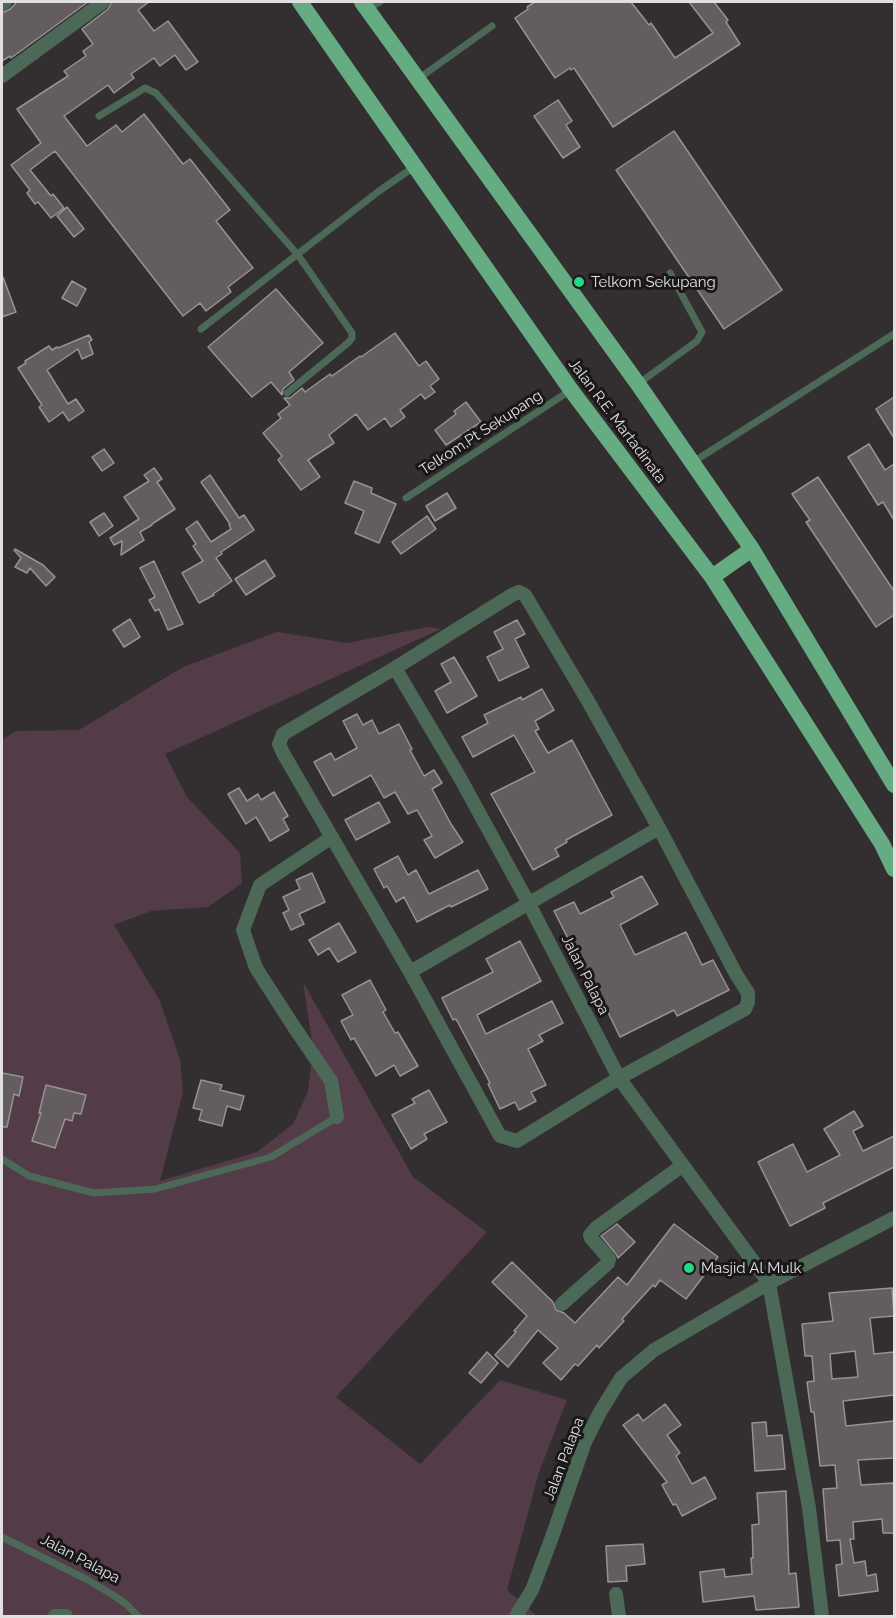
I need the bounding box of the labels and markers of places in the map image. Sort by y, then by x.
place label: Telkom Sekupang [591,273,716,291]
marker: Telkom Sekupang [572,275,586,289]
place label: Masjid Al Mulk [701,1259,801,1277]
marker: Masjid Al Mulk [682,1261,696,1275]

